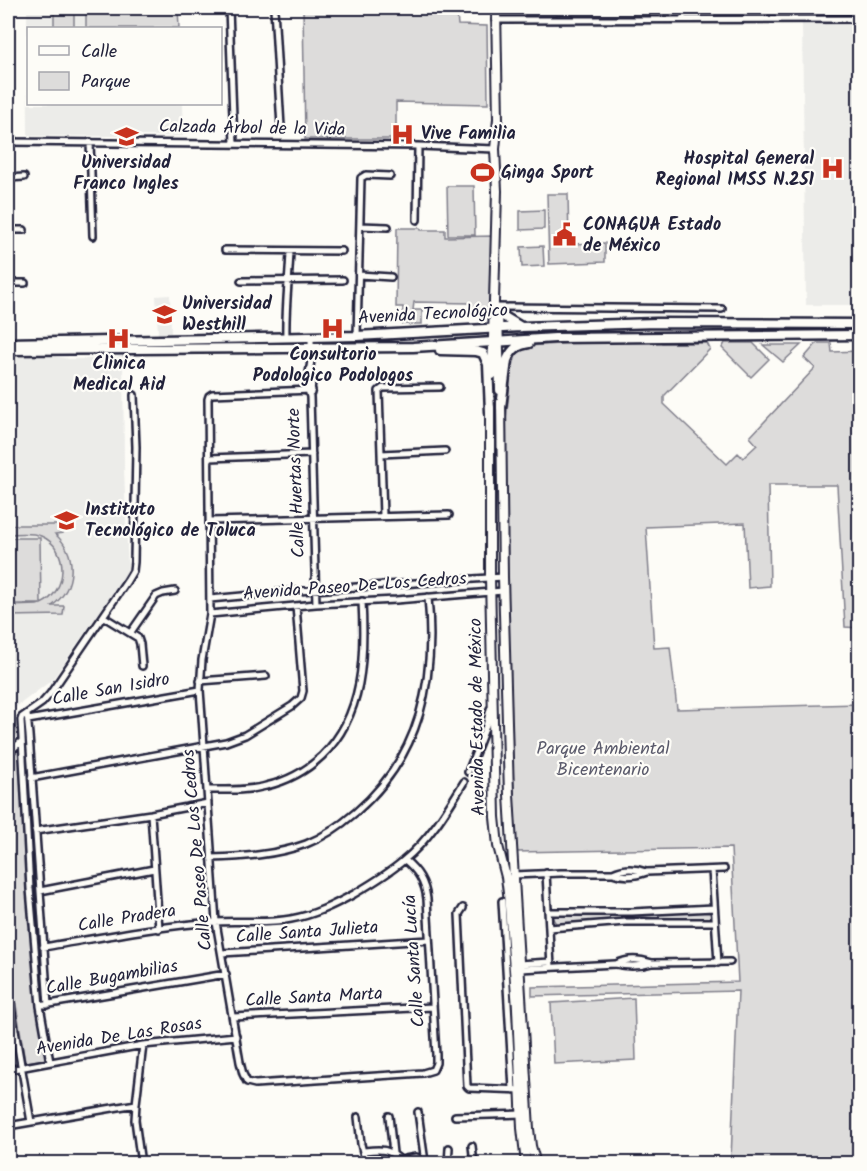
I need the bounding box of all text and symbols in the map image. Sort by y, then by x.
legend [27,27,222,105]
text: Calle [81,38,117,67]
text: Parque [81,68,130,97]
street label: Calzada Árbol de la Vida [159,113,345,145]
place label: Vive Familia [421,120,516,149]
hospital icon: Vive Familia [390,121,416,147]
school or university icon: Universidad Franco Ingles [113,124,139,150]
place label: Hospital General Regional IMSS N.251 [655,145,815,195]
place label: Universidad Franco Ingles [73,149,179,199]
hospital icon: Hospital General Regional IMSS N.251 [819,156,845,182]
place label: Ginga Sport [501,159,595,188]
sports icon: Ginga Sport [470,160,496,186]
place label: CONAGUA Estado de México [583,211,721,261]
public building icon: CONAGUA Estado de México [552,222,578,248]
place label: Universidad Westhill [182,290,272,340]
street label: Avenida Tecnológico [357,297,509,333]
school or university icon: Universidad Westhill [151,301,177,327]
hospital icon: Consultorio Podologico Podologos [320,316,346,342]
hospital icon: Clinica Medical Aid [106,325,132,351]
place label: Consultorio Podologico Podologos [253,341,414,391]
place label: Clinica Medical Aid [73,350,165,400]
street label: Calle Huertas Norte [280,408,314,558]
place label: Instituto Tecnológico de Toluca [85,496,256,546]
school or university icon: Instituto Tecnológico de Toluca [54,507,80,533]
street label: Avenida Paseo De Los Cedros [242,565,468,609]
street label: Avenida Estado de México [462,618,494,816]
street label: Calle San Isidro [50,665,172,715]
park label: Parque Ambiental Bicentenario [536,735,670,785]
street label: Calle Paseo De Los Cedros [175,748,221,952]
street label: Calle Santa Lucía [396,894,434,1028]
street label: Calle Pradera [76,897,178,941]
street label: Calle Santa Julieta [235,914,379,952]
street label: Calle Bugambilias [44,952,181,1004]
street label: Calle Santa Marta [245,980,383,1016]
street label: Avenida De Las Rosas [34,1010,204,1064]

